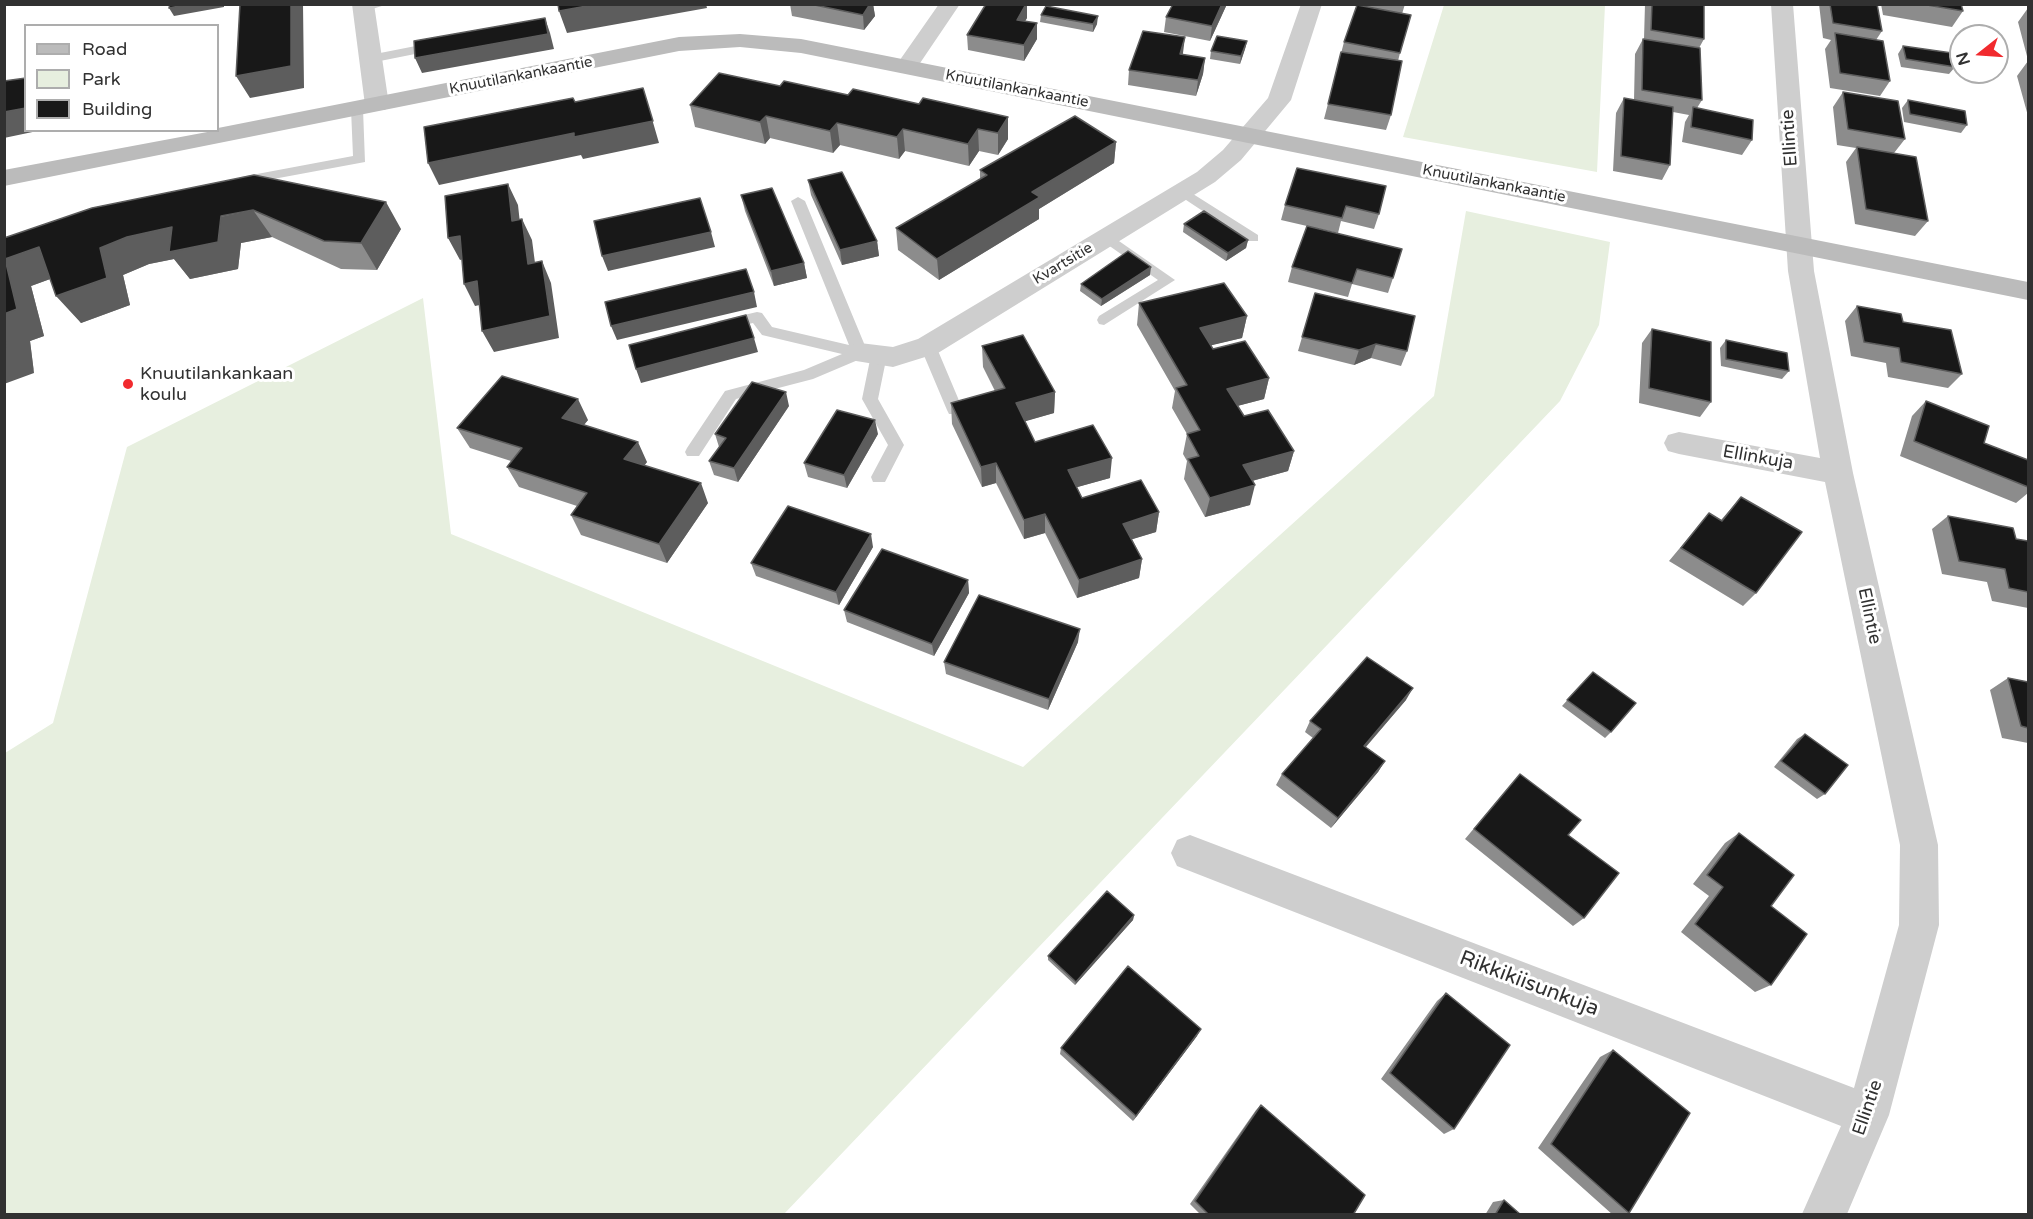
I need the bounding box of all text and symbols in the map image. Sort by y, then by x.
legend [24,24,219,132]
north arrow [1949,24,2009,84]
text: Road [82,38,127,60]
text: N [1952,50,1975,68]
street label: Knuutilankankaantie [448,53,594,99]
street label: Knuutilankankaantie [944,66,1090,112]
text: Park [82,68,120,90]
text: Building [82,98,152,120]
street label: Ellintie [1777,109,1803,167]
street label: Knuutilankankaantie [1421,161,1567,207]
street label: Kvartsitie [1030,239,1096,289]
place label: Knuutilankankaan koulu [140,363,293,406]
marker: Knuutilankankaan koulu [121,377,135,391]
street label: Ellinkuja [1721,441,1795,475]
street label: Ellintie [1852,586,1886,646]
street label: Rikkikiisunkuja [1456,946,1602,1022]
street label: Ellintie [1848,1077,1888,1139]

